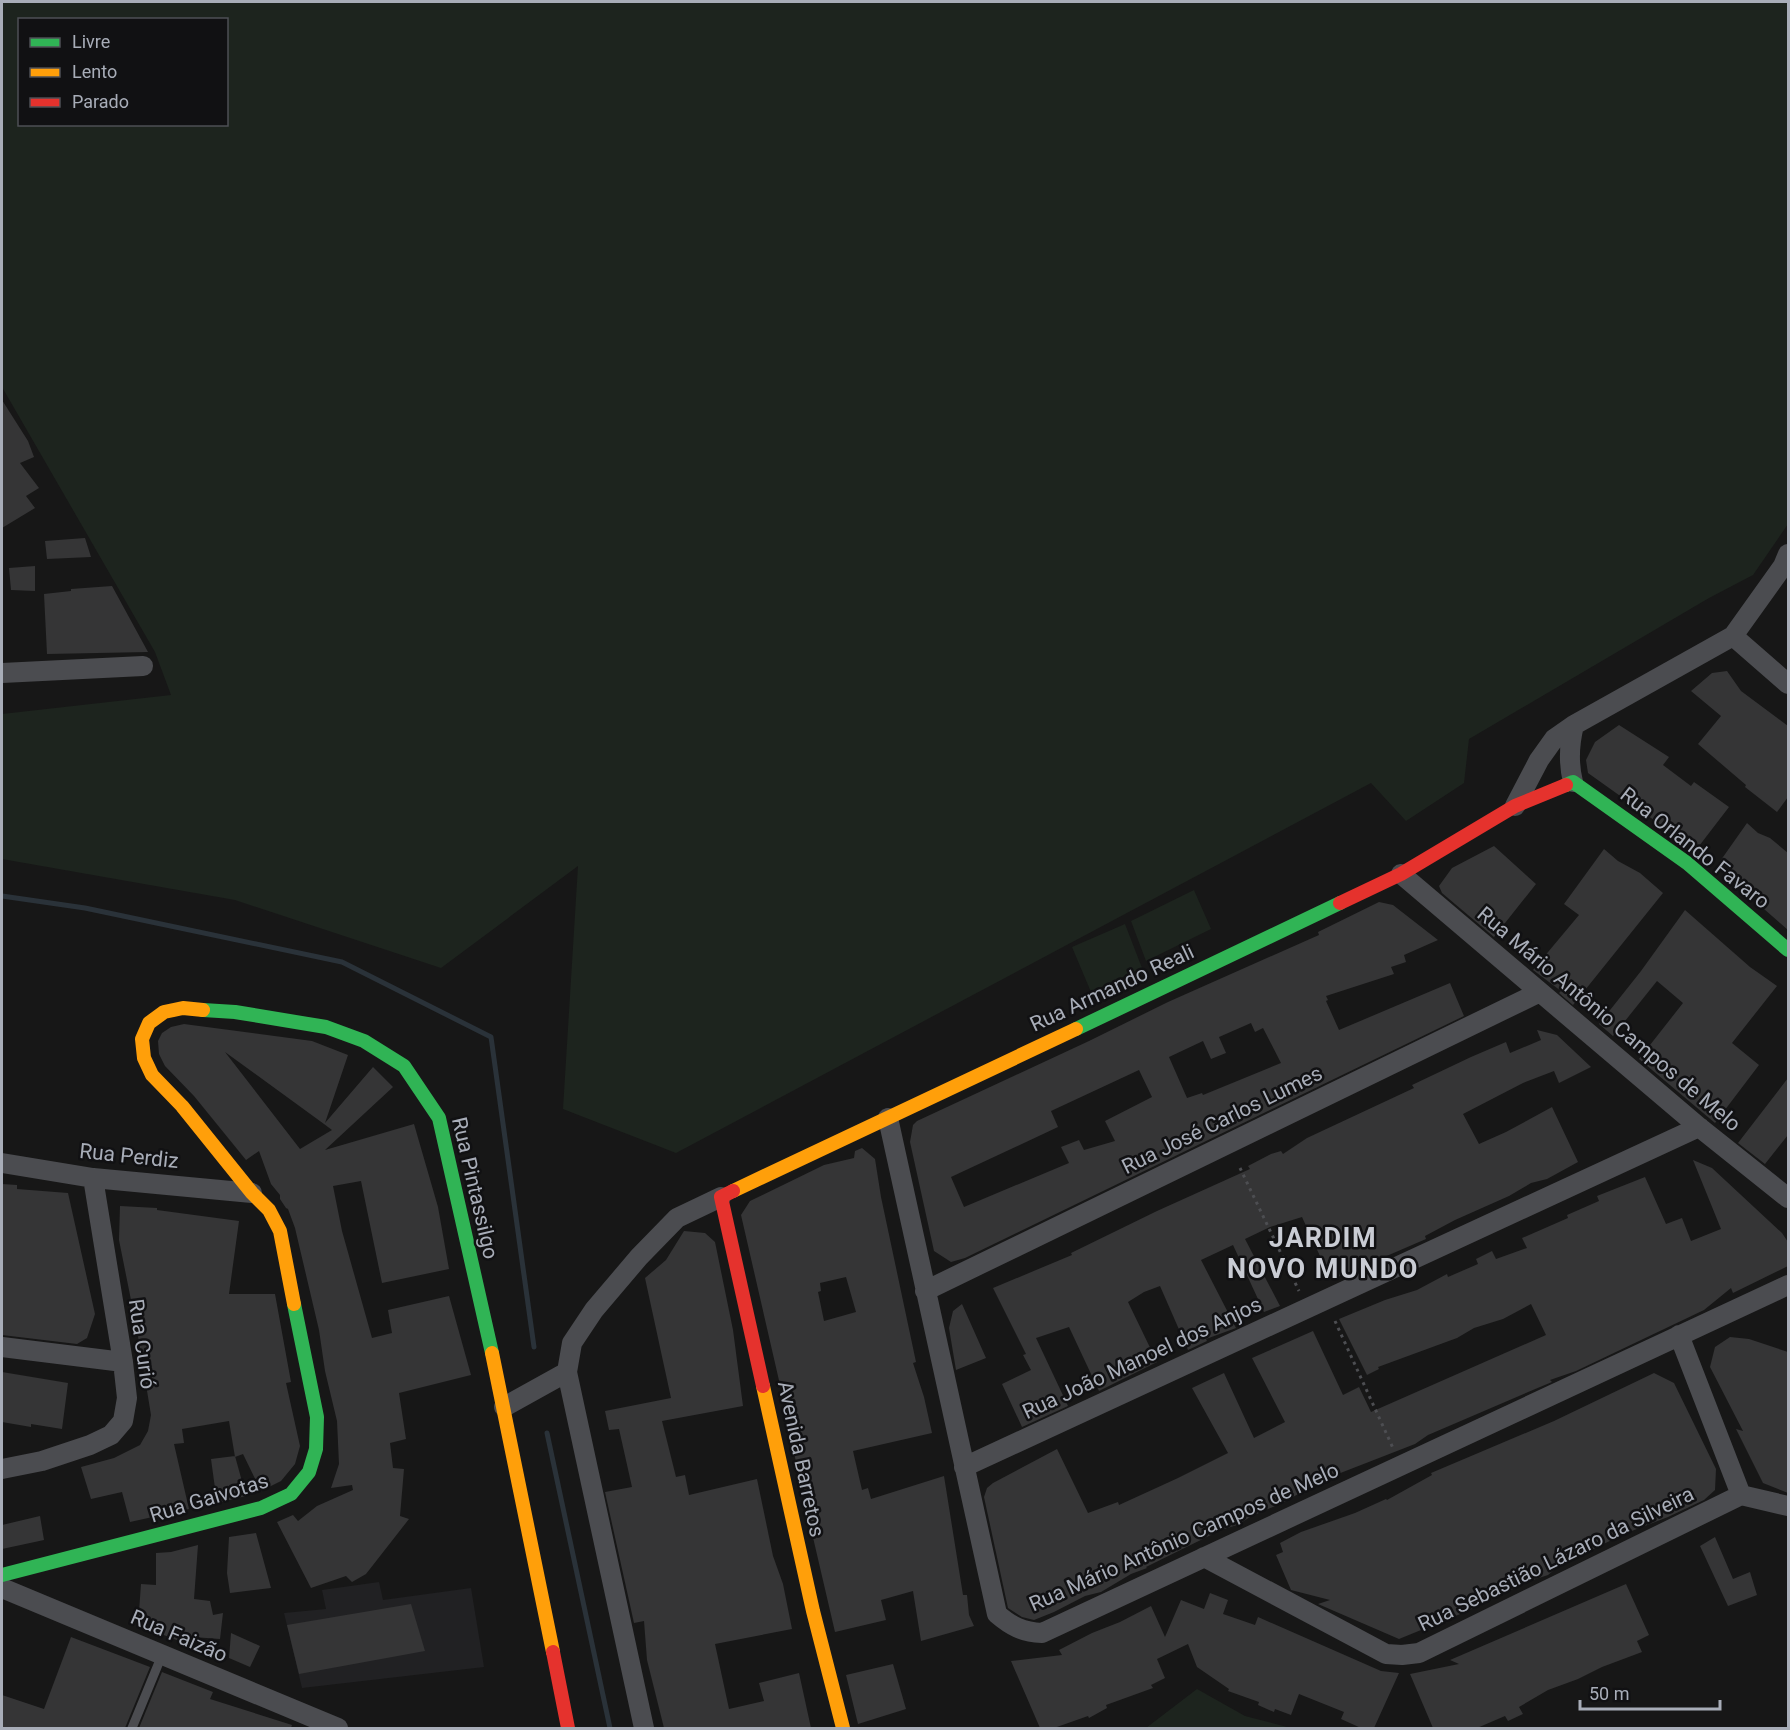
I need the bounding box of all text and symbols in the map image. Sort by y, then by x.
legend [18,18,228,126]
text: Livre [72,31,110,52]
text: Lento [72,61,117,82]
text: Parado [72,91,129,112]
street label: Rua Orlando Favaro [1616,782,1774,914]
street label: Rua Mário Antônio Campos de Melo [1473,902,1746,1136]
street label: Rua Armando Reali [1026,939,1198,1037]
street label: Rua José Carlos Lumes [1118,1061,1326,1179]
street label: Rua Pintassilgo [447,1115,503,1261]
street label: Rua Perdiz [78,1139,180,1173]
district label: JARDIM NOVO MUNDO [1227,1222,1419,1285]
street label: Rua João Manoel dos Anjos [1019,1292,1265,1424]
street label: Rua Curió [124,1297,160,1391]
street label: Avenida Barretos [773,1379,829,1539]
street label: Rua Mário Antônio Campos de Melo [1026,1458,1342,1616]
street label: Rua Gaivotas [147,1469,271,1527]
street label: Rua Sebastião Lázaro da Silveira [1414,1482,1698,1636]
street label: Rua Faizão [127,1605,231,1667]
scale bar [1580,1673,1720,1711]
text: 50 m [1589,1683,1629,1704]

